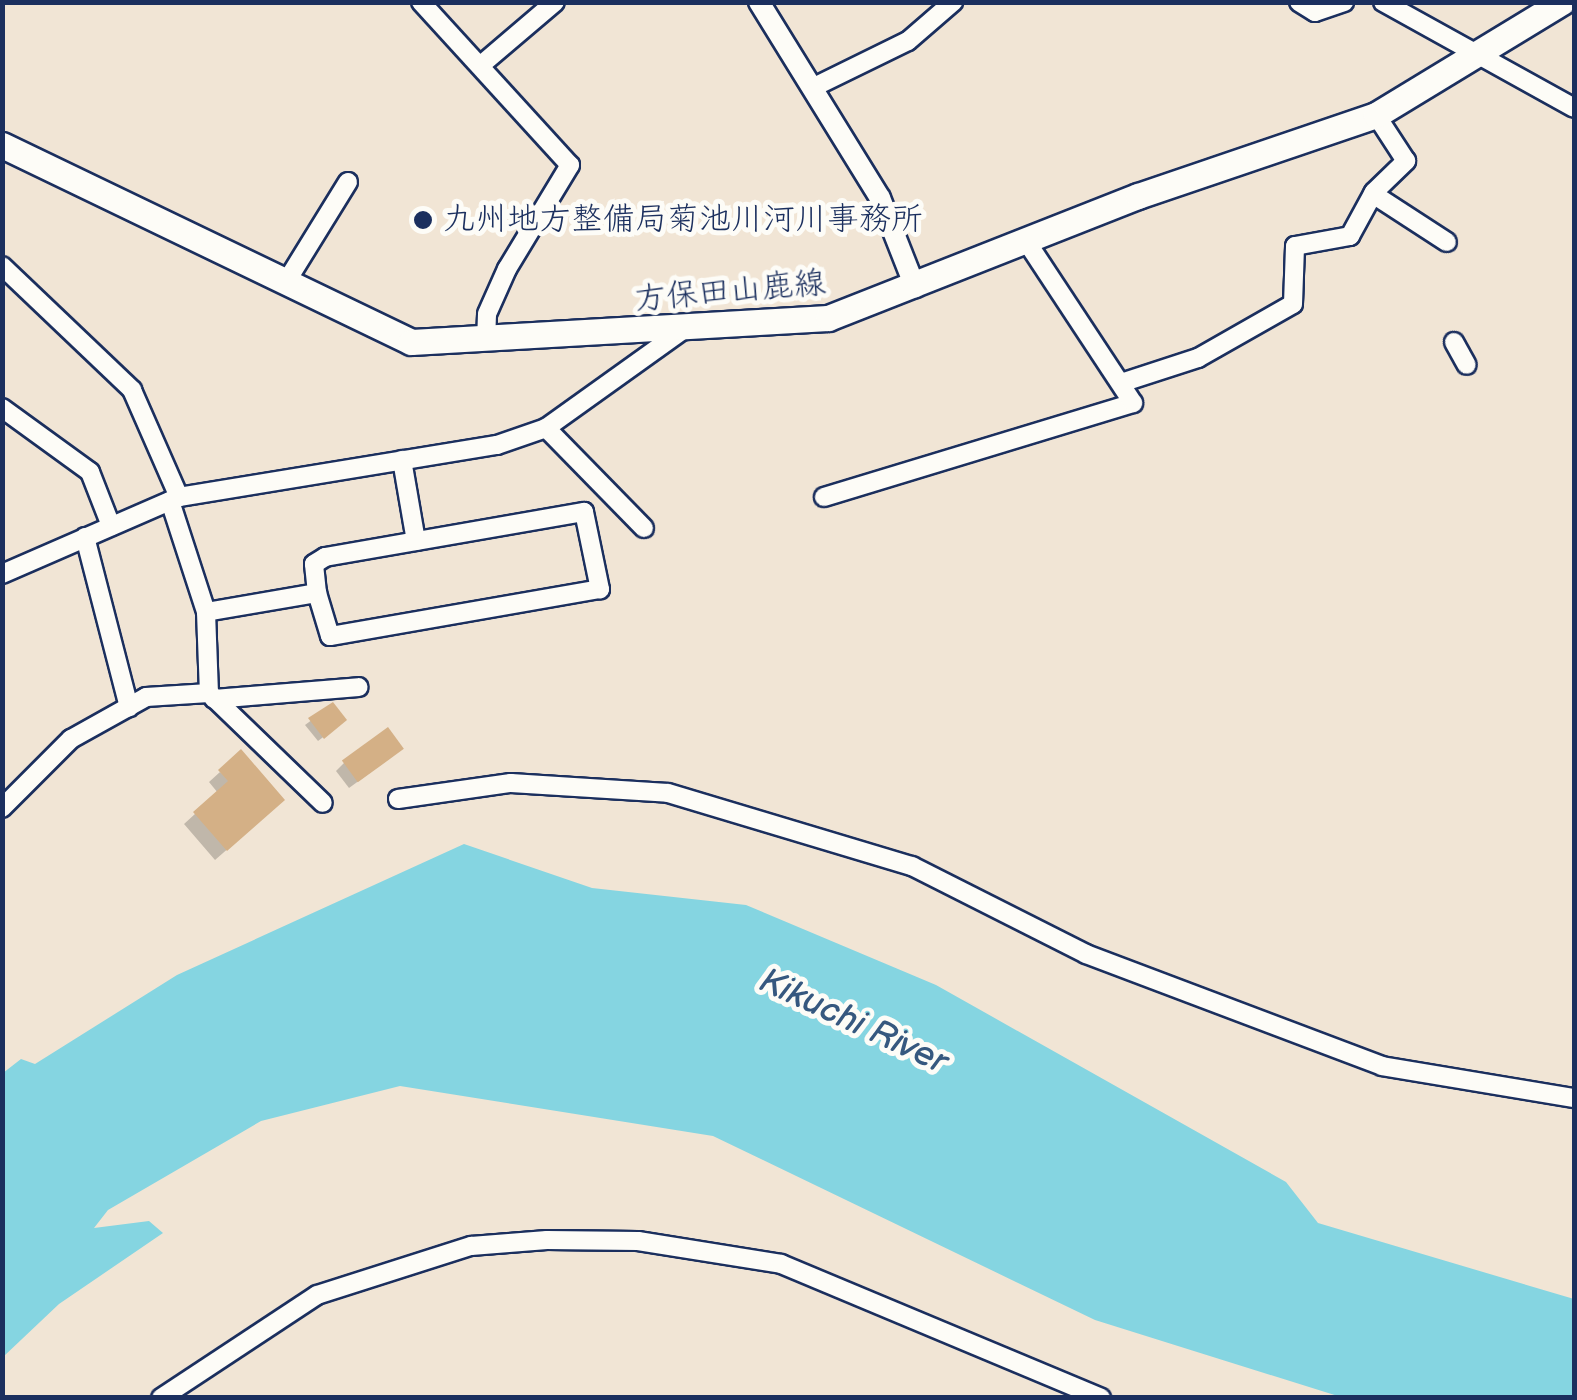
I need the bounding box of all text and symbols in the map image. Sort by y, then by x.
place label: 九州地方整備局菊池川河川事務所 [443,201,923,239]
marker: 九州地方整備局菊池川河川事務所 [412,209,434,231]
street label: 方保田山鹿線 [633,265,827,319]
water label: Kikuchi River [752,960,954,1084]

